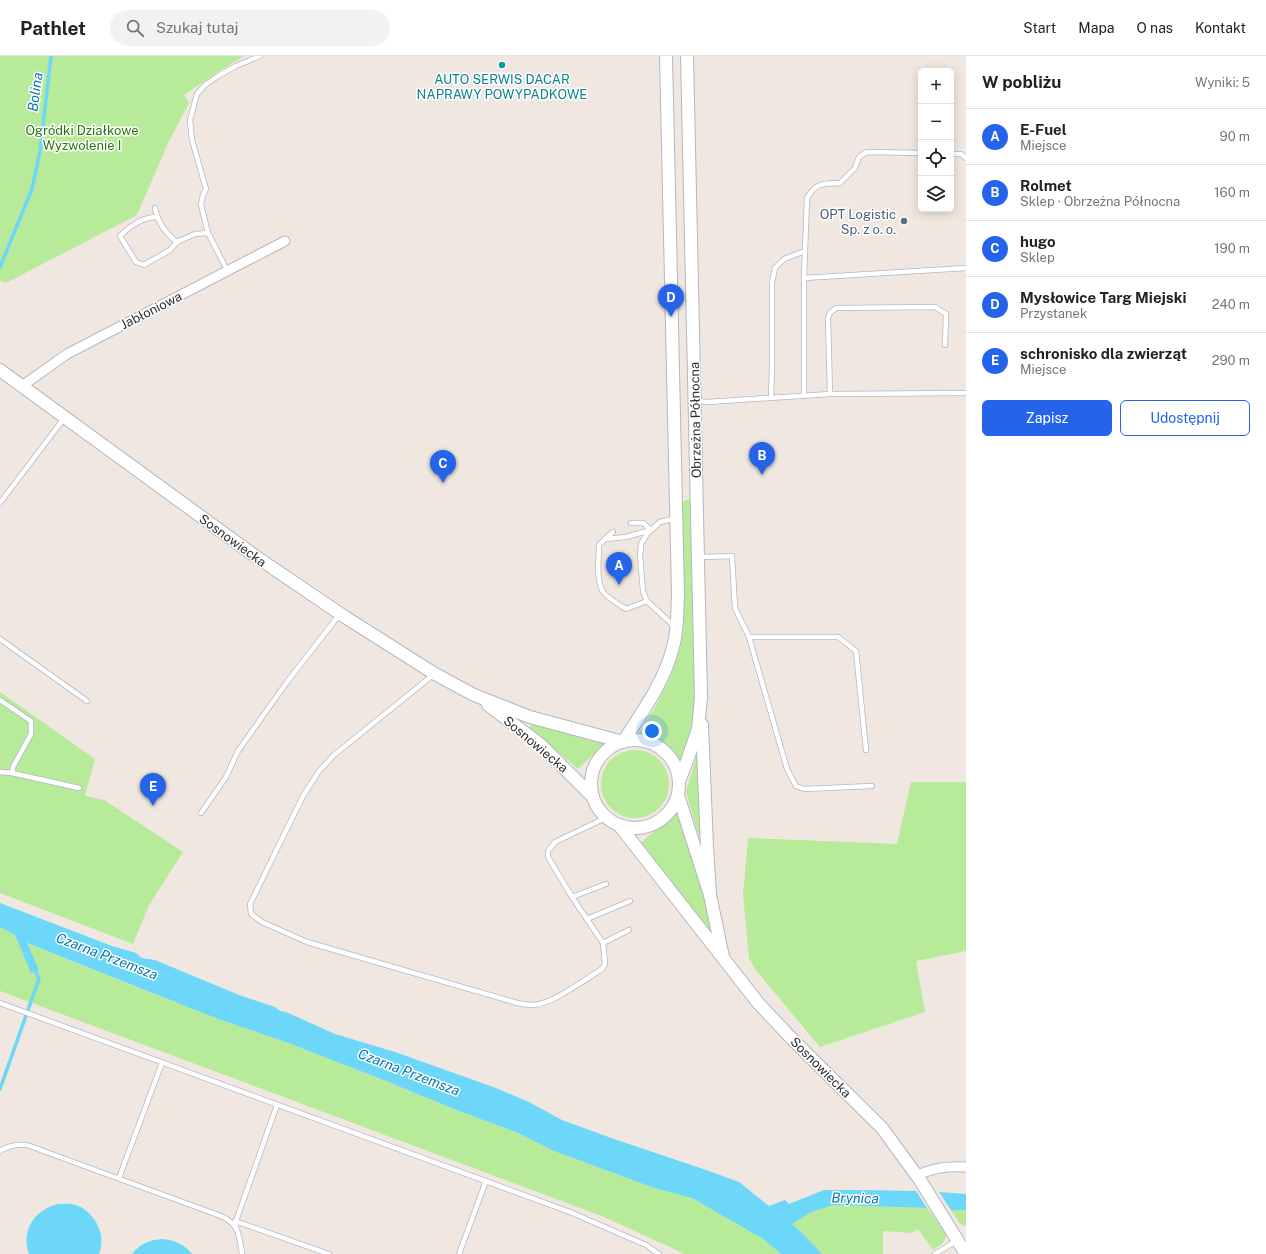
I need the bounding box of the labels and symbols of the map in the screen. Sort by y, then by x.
marker: AUTO SERWIS DACAR NAPRAWY POWYPADKOWE [497,60,507,70]
water label: Bolina [24,71,46,113]
place label: AUTO SERWIS DACAR NAPRAWY POWYPADKOWE [417,72,587,102]
park label: Ogródki Działkowe Wyzwolenie I [25,123,139,153]
place label: OPT Logistic Sp. z o. o. [820,207,896,237]
marker: OPT Logistic Sp. z o. o. [899,216,909,226]
pin: D [658,284,684,317]
street label: Jabłoniowa [118,289,184,332]
street label: Obrzeżna Północna [687,362,704,478]
pin: B [749,442,775,475]
pin: C [430,450,456,483]
street label: Sosnowiecka [196,511,269,570]
pin: A [606,552,632,585]
street label: Sosnowiecka [500,713,571,776]
your location [642,721,662,741]
pin: E [140,773,166,806]
water label: Czarna Przemsza [54,929,160,983]
street label: Sosnowiecka [787,1034,854,1101]
water label: Czarna Przemsza [356,1045,462,1099]
water label: Brynica [831,1190,879,1206]

